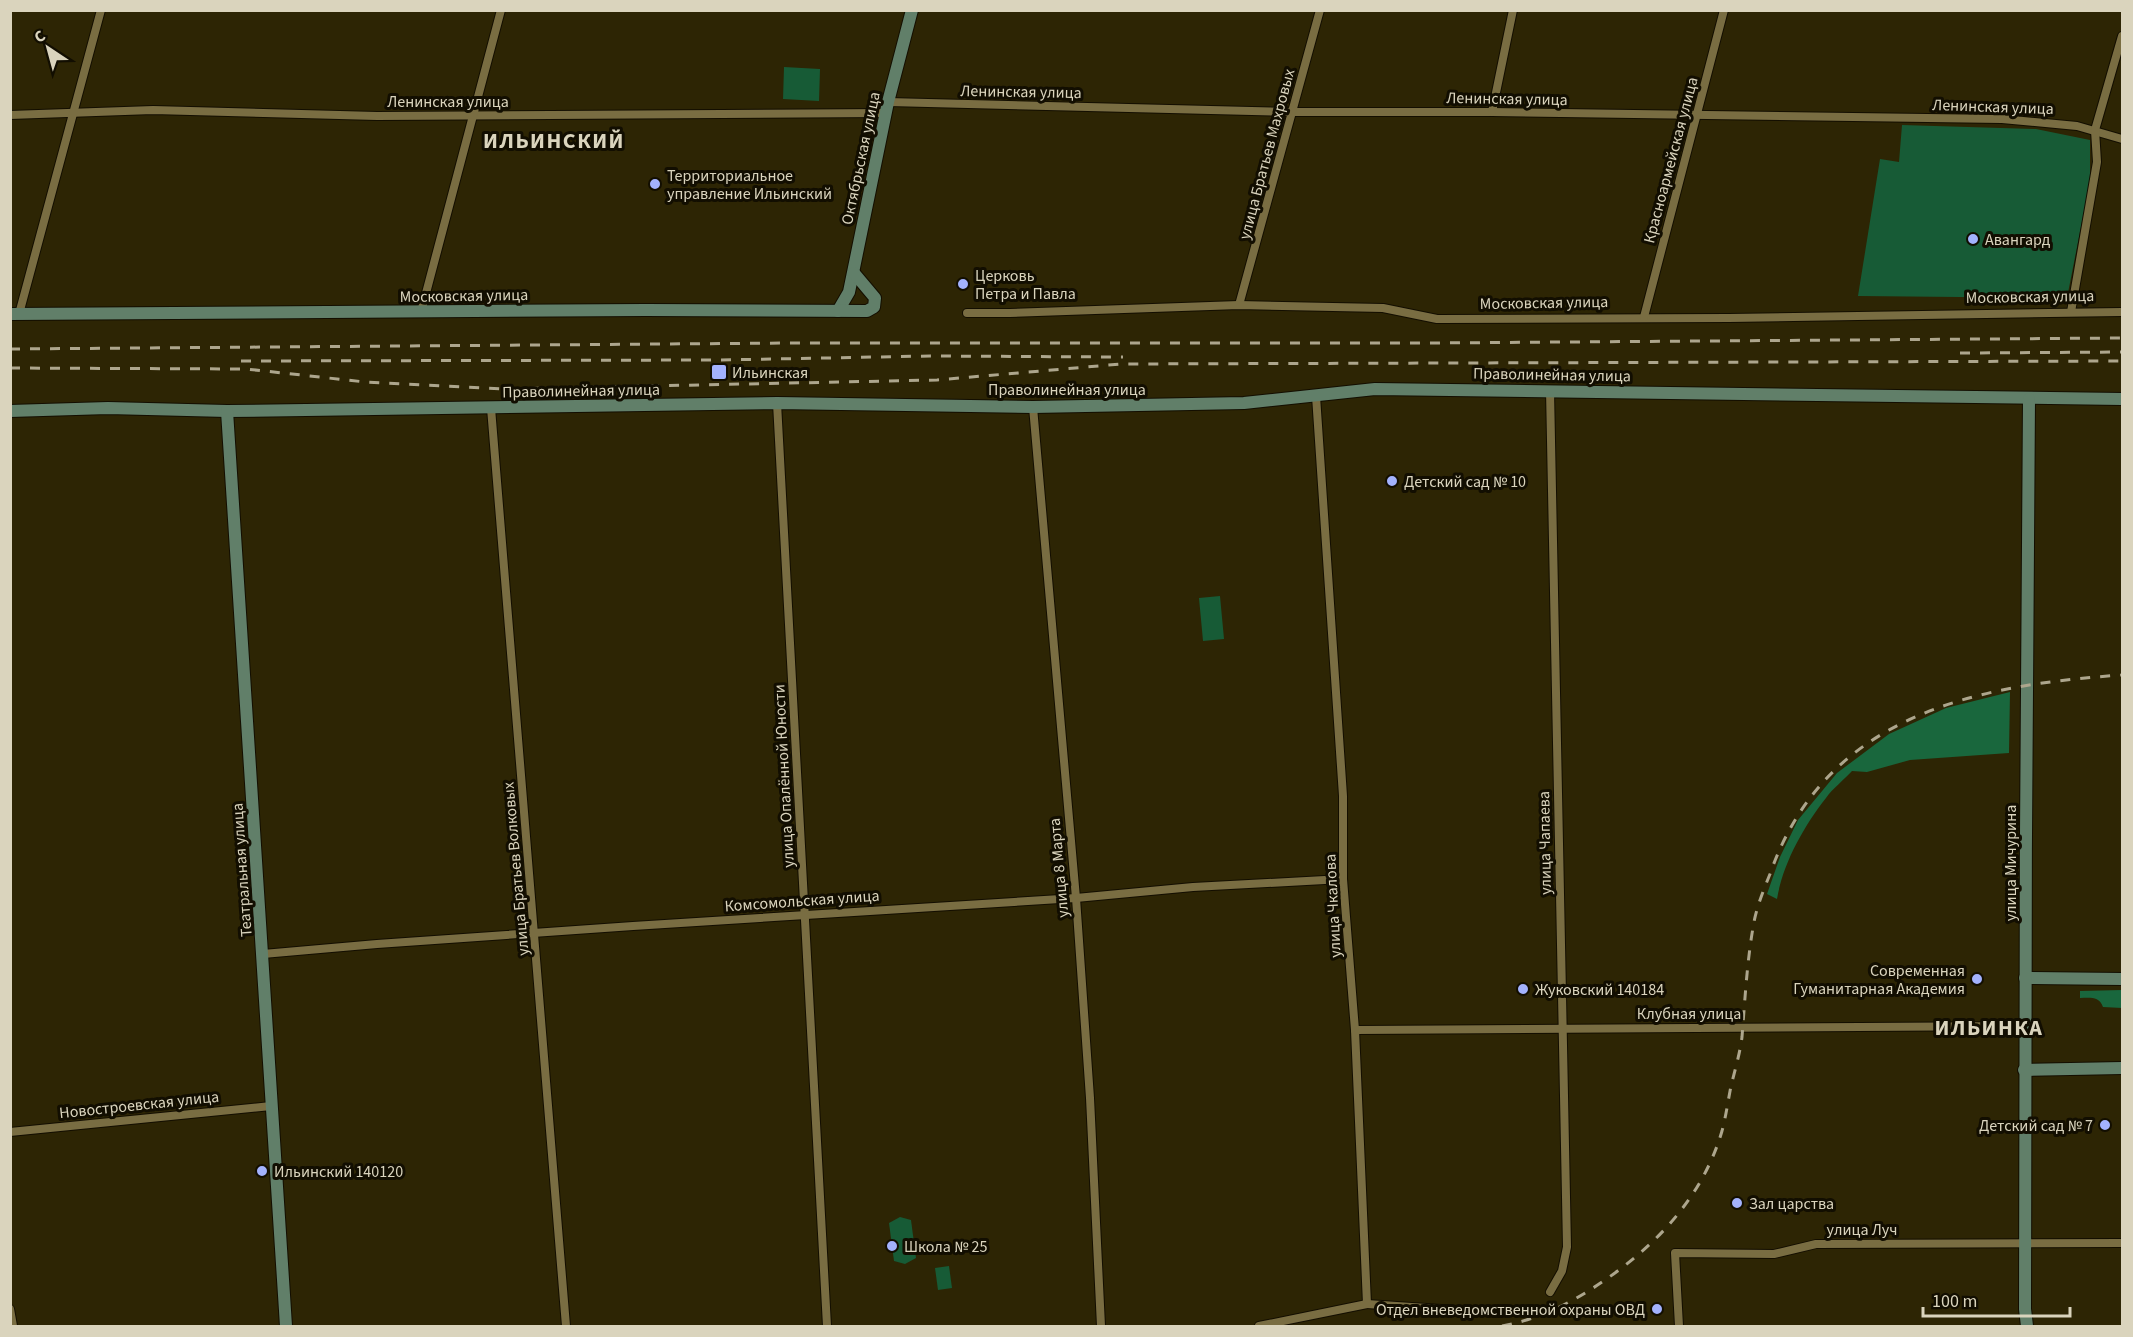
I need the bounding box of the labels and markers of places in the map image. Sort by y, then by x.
place label: Территориальное управление Ильинский [667,165,832,205]
marker: Территориальное управление Ильинский [648,177,662,191]
place label: Авангард [1985,229,2051,251]
marker: Авангард [1966,232,1980,246]
place label: Церковь Петра и Павла [975,265,1076,305]
marker: Церковь Петра и Павла [956,277,970,291]
place label: Ильинская [732,362,808,384]
marker: Ильинская [710,363,728,381]
place label: Детский сад № 10 [1404,471,1526,493]
marker: Детский сад № 10 [1385,474,1399,488]
place label: Современная Гуманитарная Академия [1793,960,1965,1000]
marker: Современная Гуманитарная Академия [1970,972,1984,986]
place label: Жуковский 140184 [1535,979,1664,1001]
marker: Жуковский 140184 [1516,982,1530,996]
place label: Детский сад № 7 [1979,1115,2093,1137]
marker: Детский сад № 7 [2098,1118,2112,1132]
place label: Ильинский 140120 [274,1161,403,1183]
marker: Ильинский 140120 [255,1164,269,1178]
place label: Зал царства [1749,1193,1834,1215]
marker: Зал царства [1730,1196,1744,1210]
place label: Школа № 25 [904,1236,988,1258]
marker: Школа № 25 [885,1239,899,1253]
place label: Отдел вневедомственной охраны ОВД [1376,1299,1645,1321]
marker: Отдел вневедомственной охраны ОВД [1650,1302,1664,1316]

